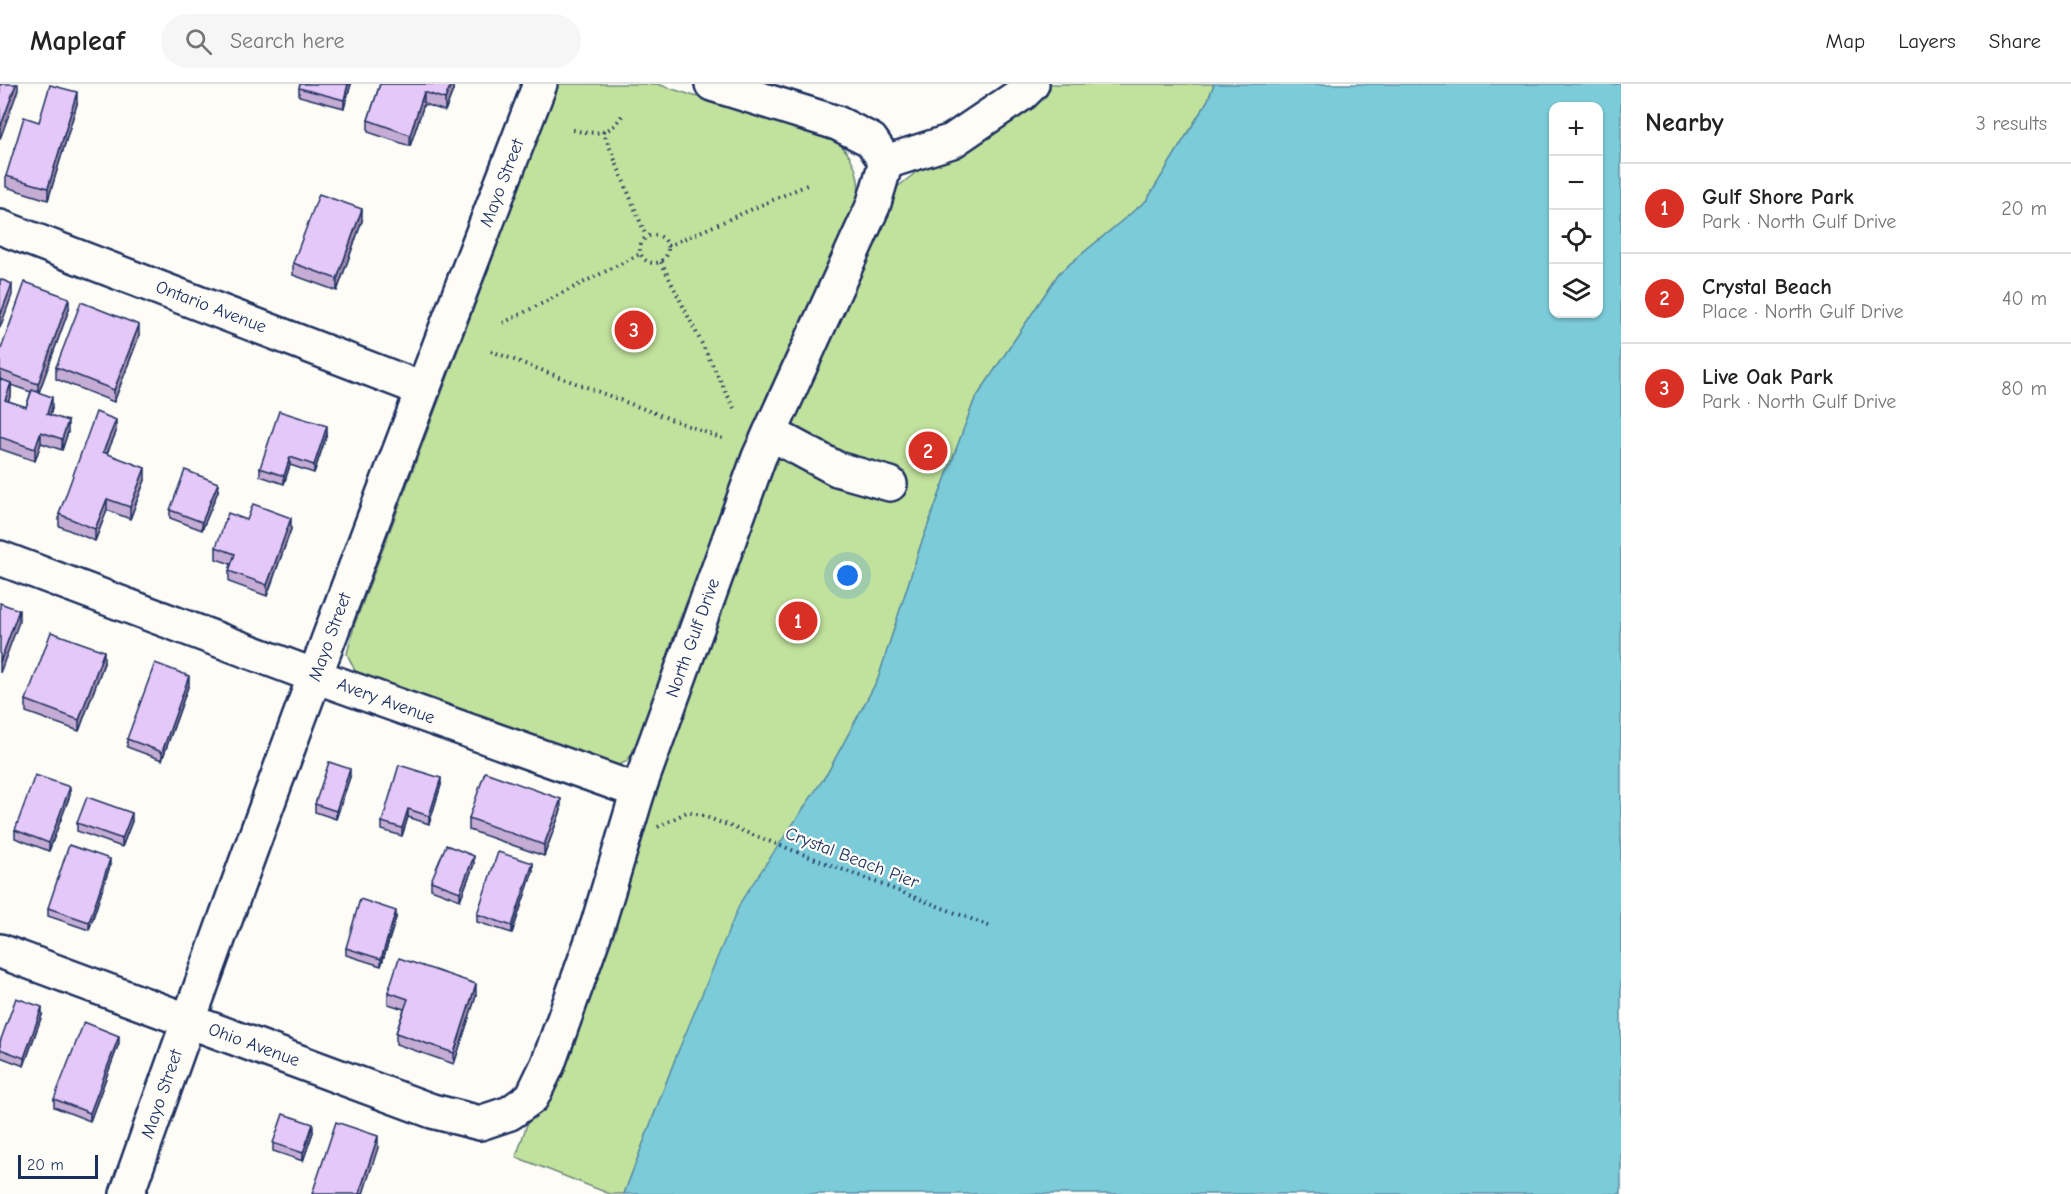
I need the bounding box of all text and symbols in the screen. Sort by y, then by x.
search box [161,14,581,68]
text: Mapleaf [30,25,125,57]
icon: search [182,25,215,58]
text: Search here [230,28,344,54]
text: Map [1826,29,1865,53]
text: Layers [1898,29,1956,53]
text: Share [1989,29,2041,53]
map controls [1549,102,1603,318]
button: + [1549,102,1603,156]
text: Nearby [1645,108,1724,138]
text: 3 results [1976,112,2047,135]
street label: Mayo Street [476,135,529,230]
button: − [1549,156,1603,210]
text: Gulf Shore Park [1702,184,1854,210]
text: 1 [1661,197,1668,220]
text: 20 m [2001,197,2047,220]
button: locate [1549,210,1603,264]
text: Park · North Gulf Drive [1702,210,1896,233]
button: layers [1549,264,1603,318]
text: Crystal Beach [1702,274,1832,300]
street label: Ontario Avenue [153,276,269,338]
text: 2 [1660,287,1669,310]
text: 40 m [2002,287,2047,310]
text: Place · North Gulf Drive [1702,300,1903,323]
pin: 3 [614,308,654,352]
text: Live Oak Park [1702,364,1833,390]
text: 3 [1660,377,1669,400]
text: 80 m [2001,377,2047,400]
text: Park · North Gulf Drive [1702,390,1896,413]
pin: 2 [908,428,948,473]
your location [833,561,862,590]
street label: North Gulf Drive [662,576,724,700]
street label: Mayo Street [304,589,356,684]
pin: 1 [778,598,818,644]
street label: Avery Avenue [334,674,438,728]
street label: Crystal Beach Pier [782,823,923,894]
street label: Ohio Avenue [205,1019,303,1071]
street label: Mayo Street [137,1046,187,1141]
scale bar [18,1152,98,1180]
text: 20 m [27,1156,64,1174]

